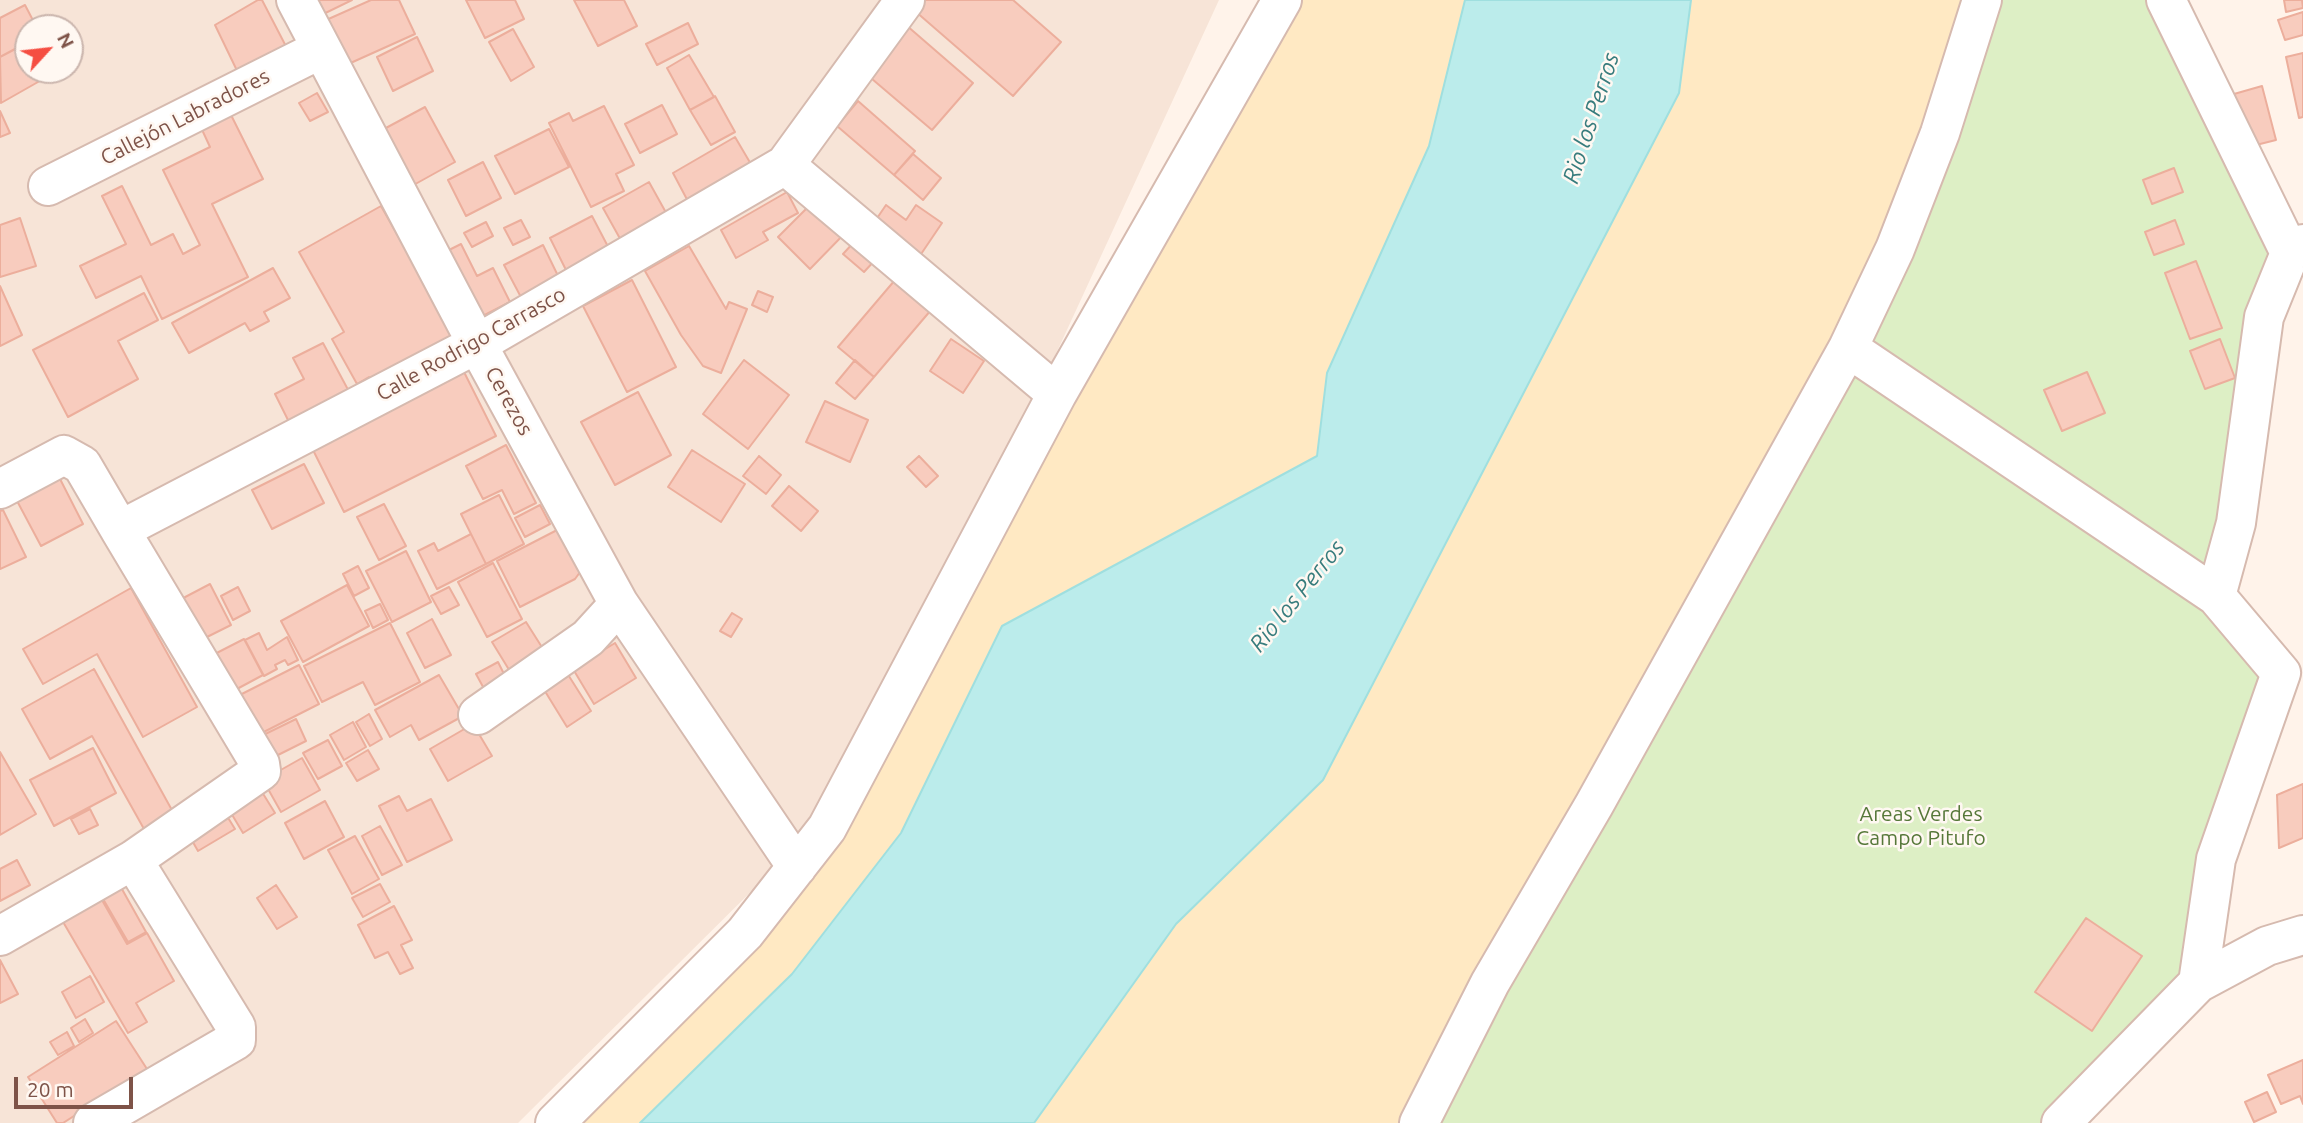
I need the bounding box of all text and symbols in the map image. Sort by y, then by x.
north arrow [14,14,84,84]
text: N [53,29,79,52]
water label: Rio los Perros [1557,49,1625,187]
street label: Callejón Labradores [96,64,274,170]
street label: Calle Rodrigo Carrasco [372,281,570,407]
street label: Cerezos [480,362,538,440]
water label: Rio los Perros [1244,534,1350,658]
park label: Areas Verdes Campo Pitufo [1856,801,1986,851]
scale bar [18,1064,136,1108]
text: 20 m [27,1077,74,1101]

